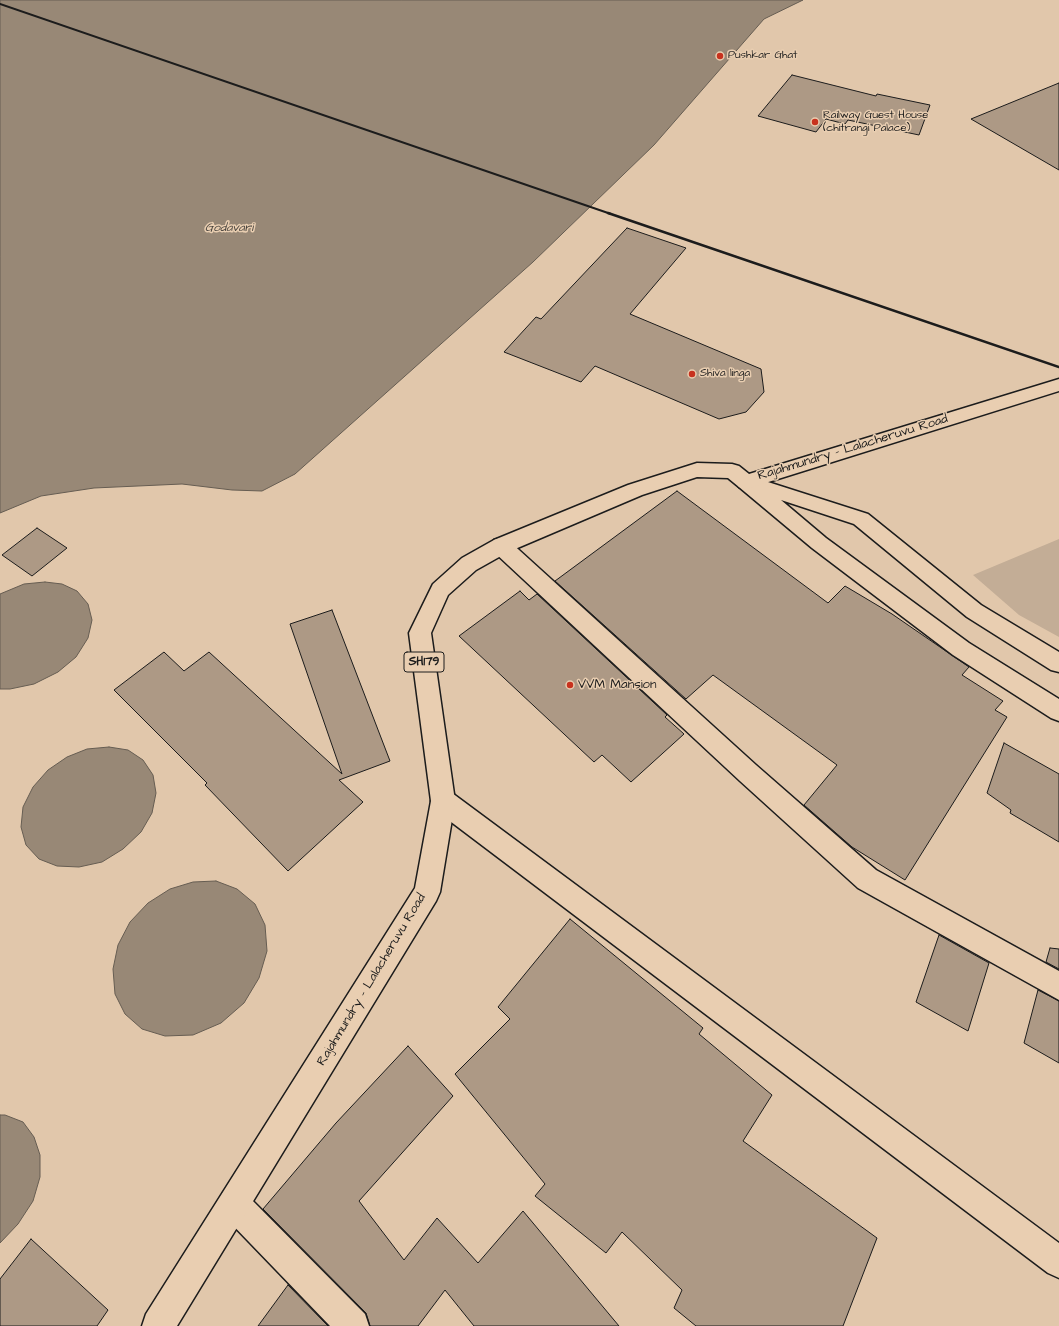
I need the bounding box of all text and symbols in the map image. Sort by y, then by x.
place label: Pushkar Ghat [728,49,798,63]
marker: Pushkar Ghat [715,51,725,61]
place label: Railway Guest House (chitrangi Palace) [823,109,928,135]
marker: Railway Guest House (chitrangi Palace) [810,117,820,127]
water label: Godavari [205,221,253,235]
place label: Shiva linga [700,367,750,381]
marker: Shiva linga [687,369,697,379]
street label: Rajahmundry - Lalacheruvu Road [756,412,950,484]
road number: SH179 [404,652,444,672]
place label: VVM Mansion [578,677,656,693]
marker: VVM Mansion [565,680,575,690]
street label: Rajahmundry - Lalacheruvu Road [314,891,430,1069]

